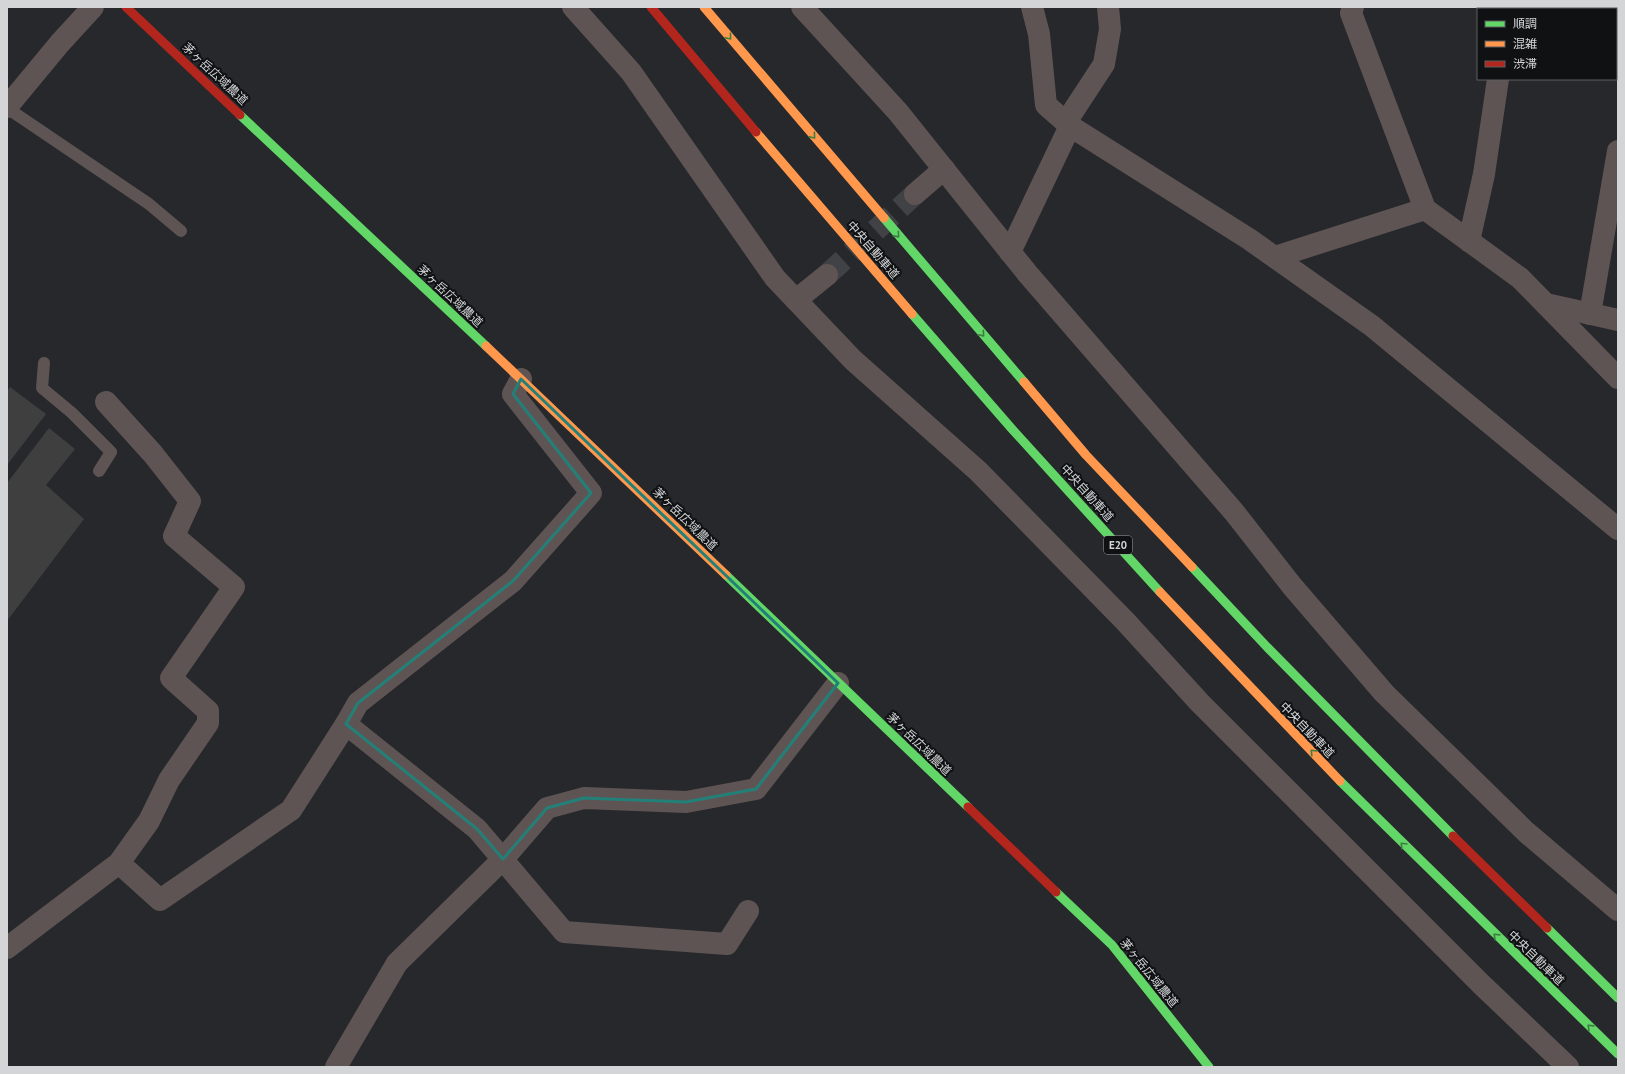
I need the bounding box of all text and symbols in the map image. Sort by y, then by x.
legend [1477,8,1617,80]
text: 順調 [1513,16,1537,31]
one-way arrow [724,32,731,39]
text: 混雑 [1513,36,1537,51]
street label: 茅ヶ岳広域農道 [180,39,251,108]
text: 渋滞 [1513,56,1537,71]
one-way arrow [808,132,815,139]
street label: 中央自動車道 [844,218,903,282]
one-way arrow [892,230,900,238]
street label: 茅ヶ岳広域農道 [415,261,486,330]
one-way arrow [977,329,984,337]
street label: 中央自動車道 [1058,461,1117,524]
street label: 茅ヶ岳広域農道 [650,484,721,553]
road number: E20 [1104,536,1132,554]
street label: 中央自動車道 [1277,699,1338,761]
street label: 茅ヶ岳広域農道 [884,709,955,778]
one-way arrow [1310,749,1318,757]
one-way arrow [1401,842,1408,850]
street label: 中央自動車道 [1505,927,1567,988]
one-way arrow [1493,934,1501,941]
street label: 茅ヶ岳広域農道 [1117,935,1182,1010]
one-way arrow [1587,1024,1595,1031]

